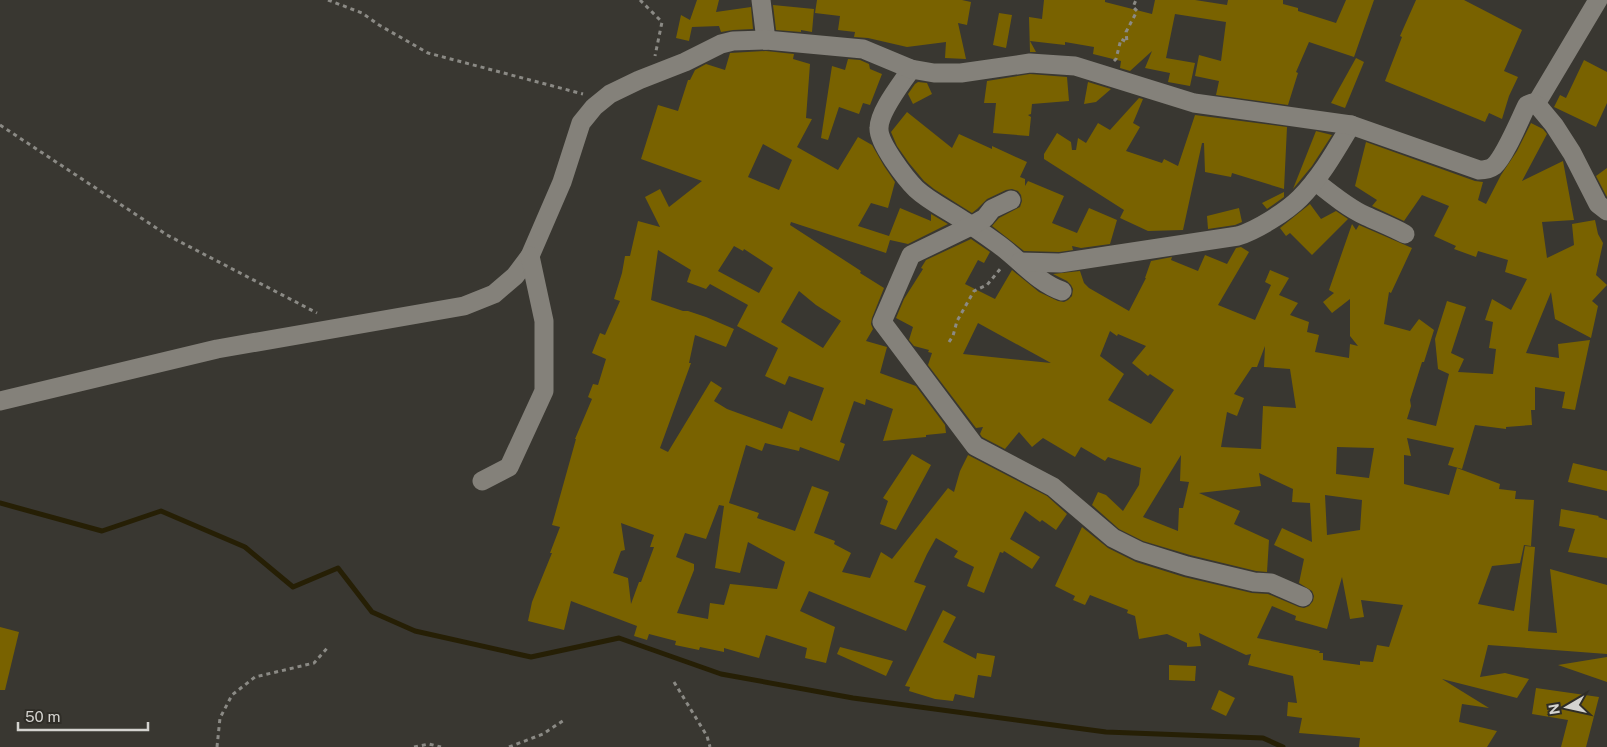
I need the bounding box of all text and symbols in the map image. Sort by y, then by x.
north arrow [1542,682,1592,732]
scale bar [18,700,148,732]
text: N [1545,702,1563,716]
text: 50 m [25,708,60,725]

